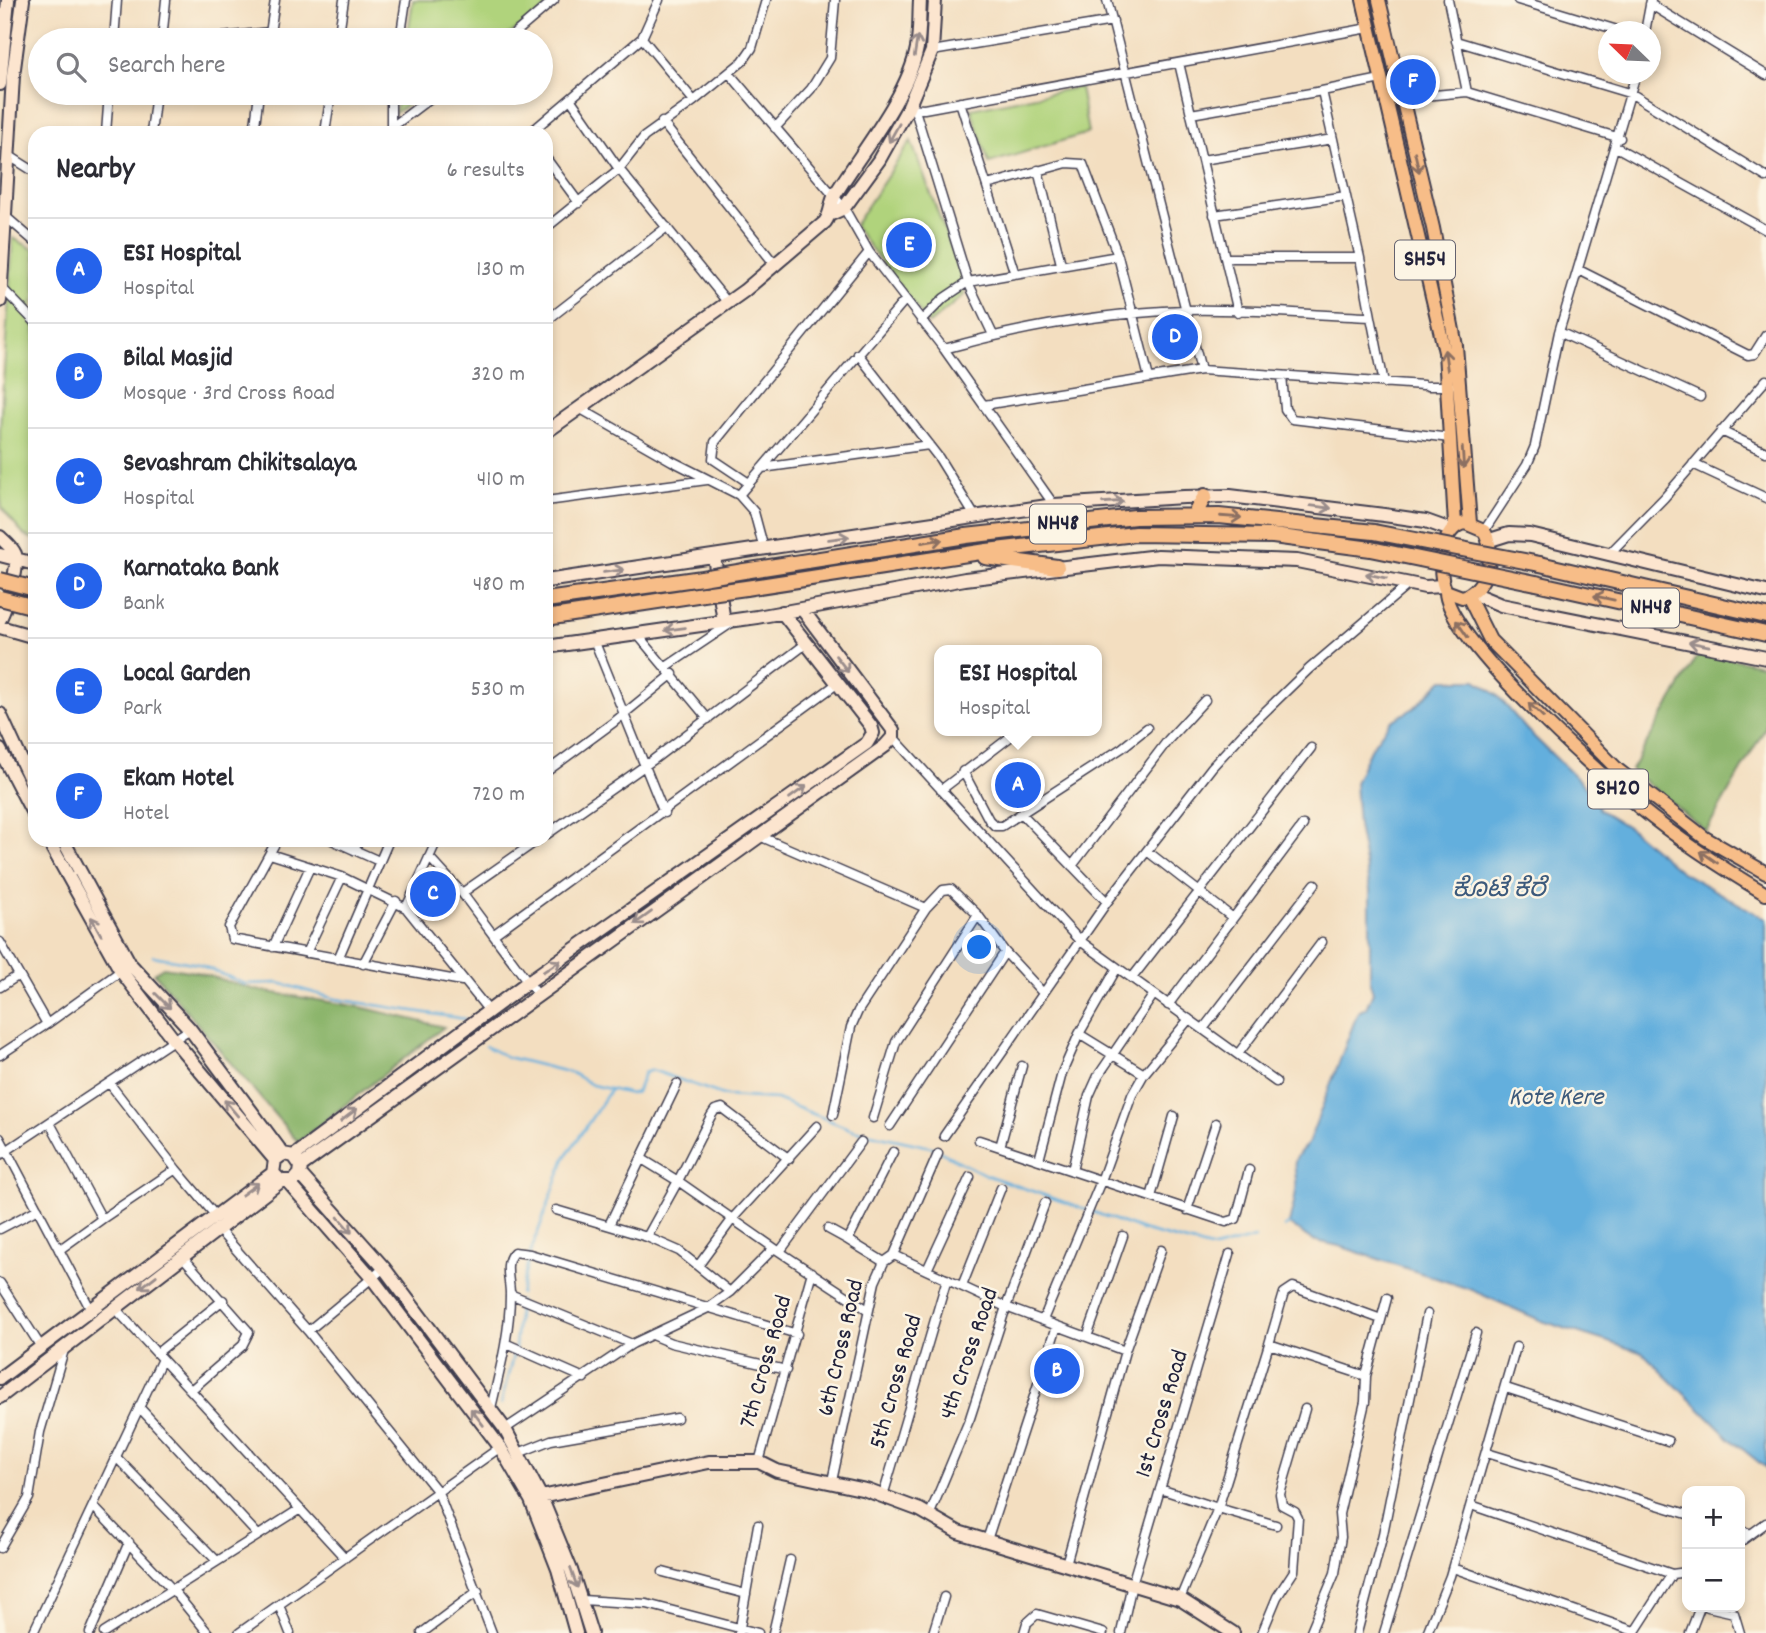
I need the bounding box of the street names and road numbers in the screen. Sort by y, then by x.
road number: SH54 [1395,241,1455,280]
road number: NH48 [1030,504,1086,544]
road number: NH48 [1623,588,1679,628]
road number: SH20 [1588,769,1648,808]
street label: 6th Cross Road [810,1276,874,1420]
street label: 4th Cross Road [932,1284,1008,1424]
street label: 7th Cross Road [732,1292,802,1432]
street label: 5th Cross Road [862,1311,932,1453]
street label: 1st Cross Road [1127,1346,1199,1482]

